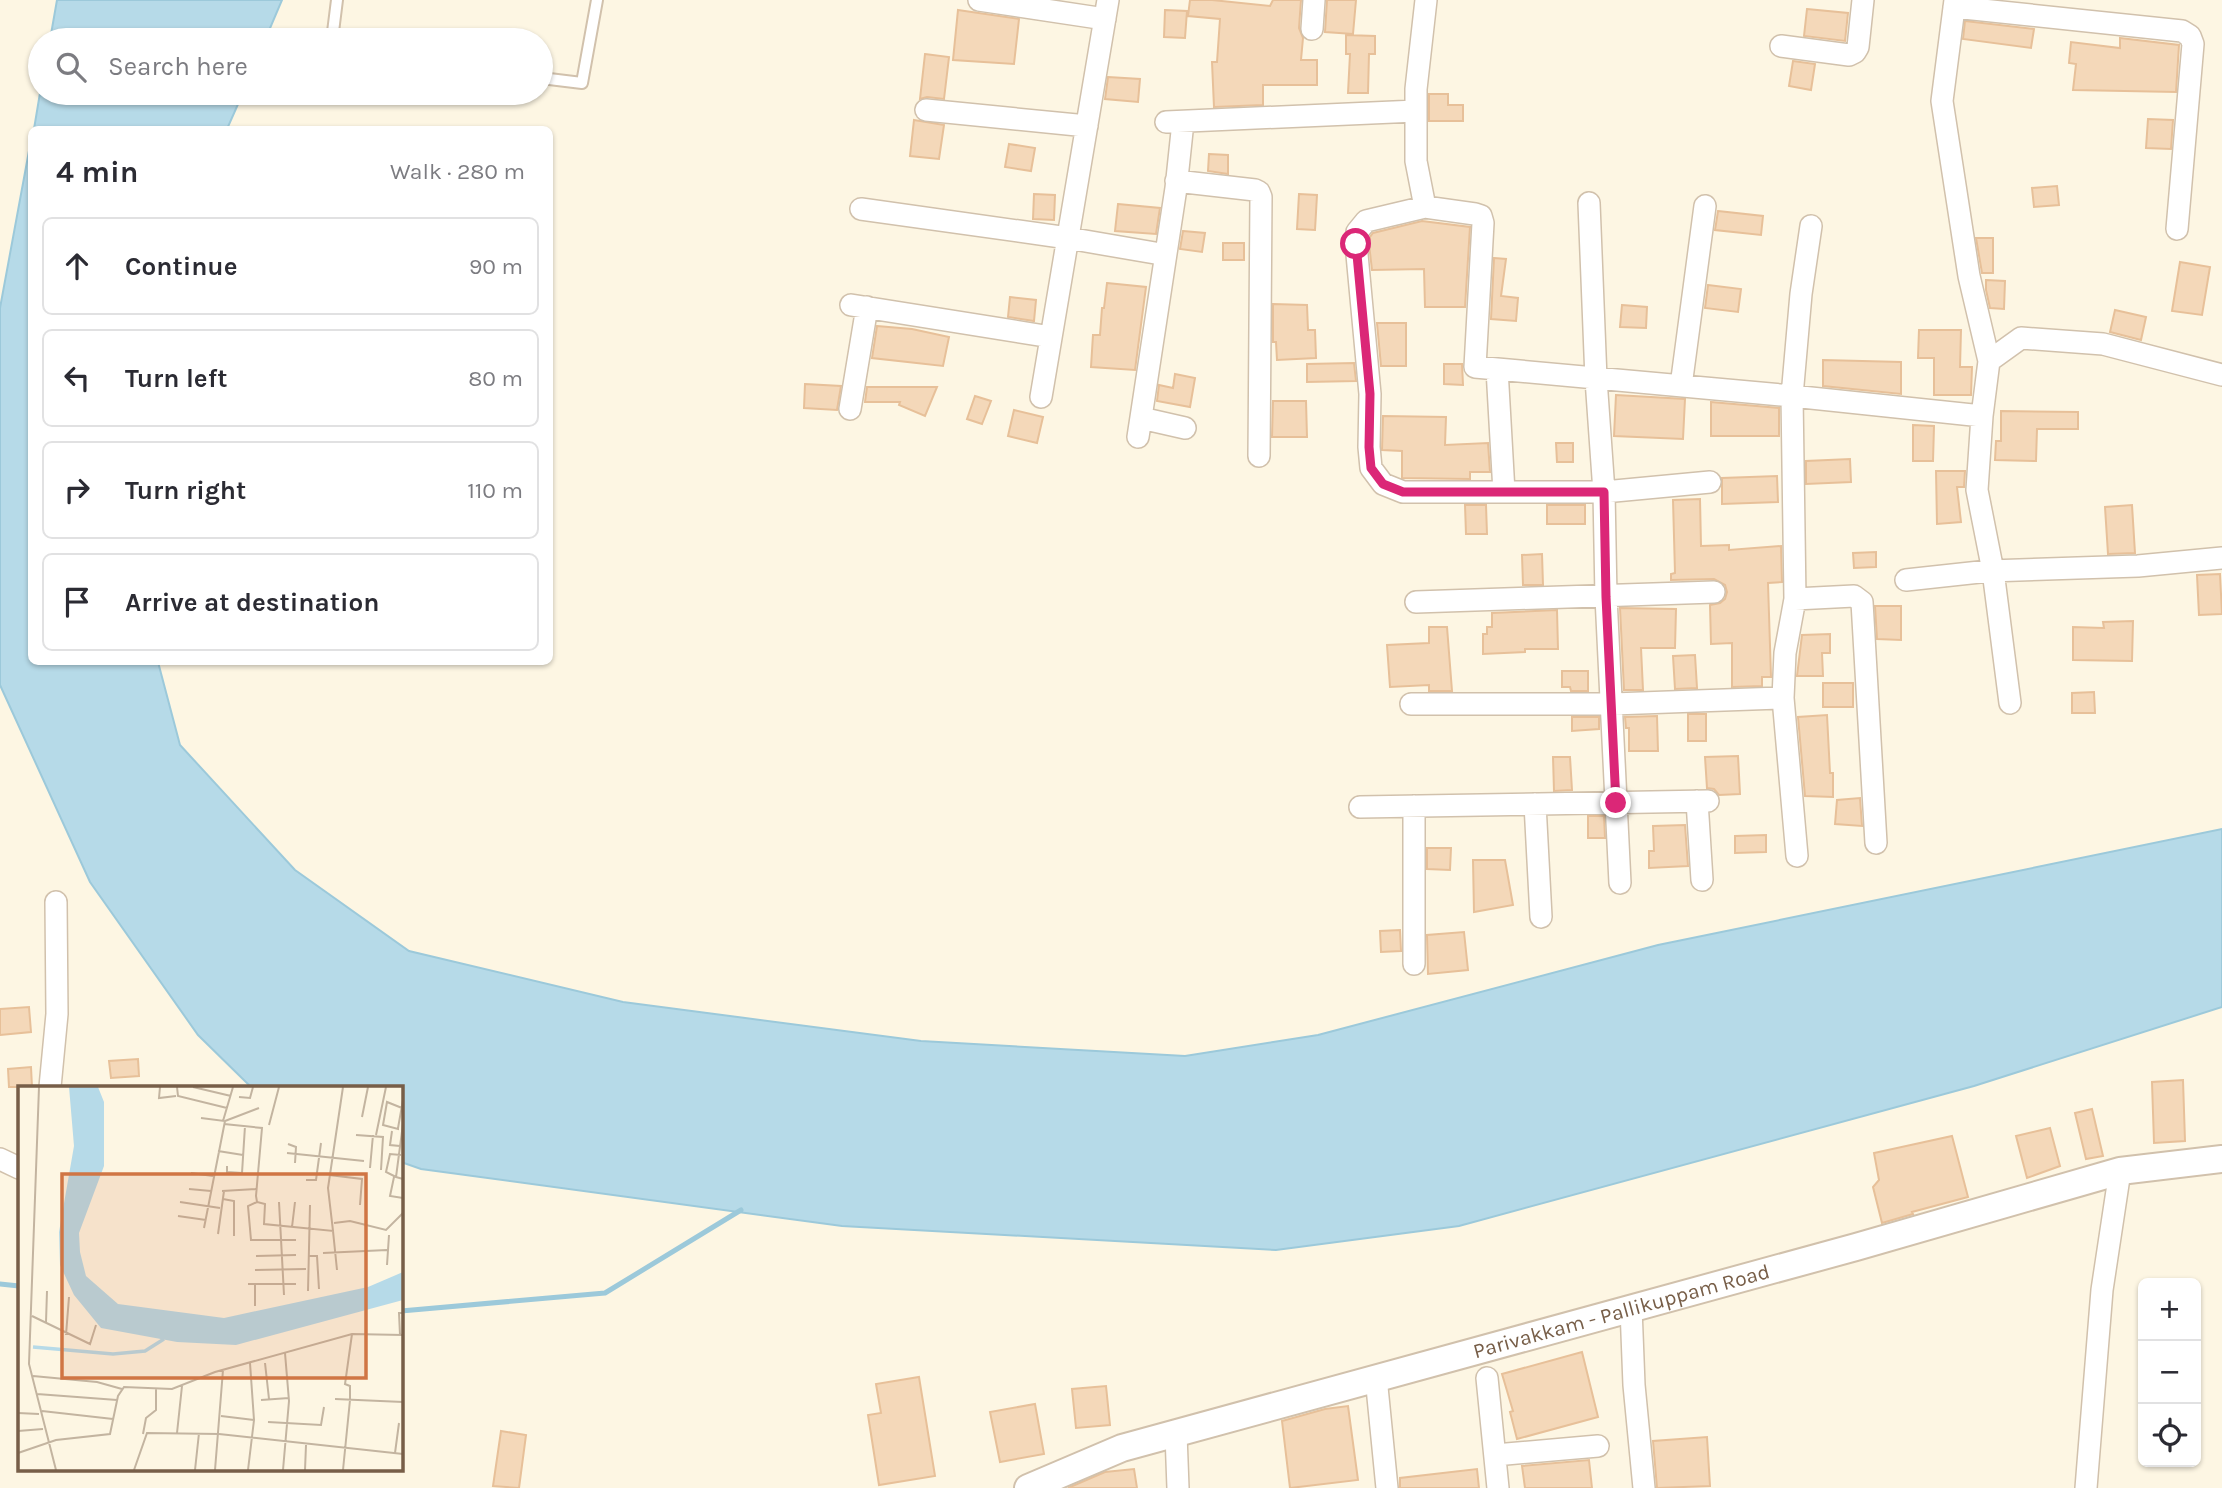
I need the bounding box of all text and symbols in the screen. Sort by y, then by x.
search box [28,28,553,105]
icon: search [52,48,90,86]
text: Search here [108,51,248,82]
text: 4 min [56,154,138,190]
text: Walk · 280 m [390,158,525,185]
route start [1340,228,1371,259]
icon: ahead [58,247,96,285]
text: Continue [125,251,237,282]
text: 90 m [469,253,523,280]
icon: left [58,359,96,397]
text: Turn left [125,363,227,394]
text: 80 m [468,365,523,392]
icon: right [58,471,96,509]
text: Turn right [125,475,246,506]
text: 110 m [467,477,523,504]
icon: arrive [58,583,96,621]
text: Arrive at destination [125,587,379,618]
route end [1600,787,1631,818]
inset map [18,1086,402,1470]
street label: Parivakkam - Pallikuppam Road [1471,1259,1772,1363]
map controls [2138,1278,2201,1467]
button: + [2138,1278,2201,1341]
button: − [2138,1341,2201,1404]
button: locate [2138,1404,2201,1467]

